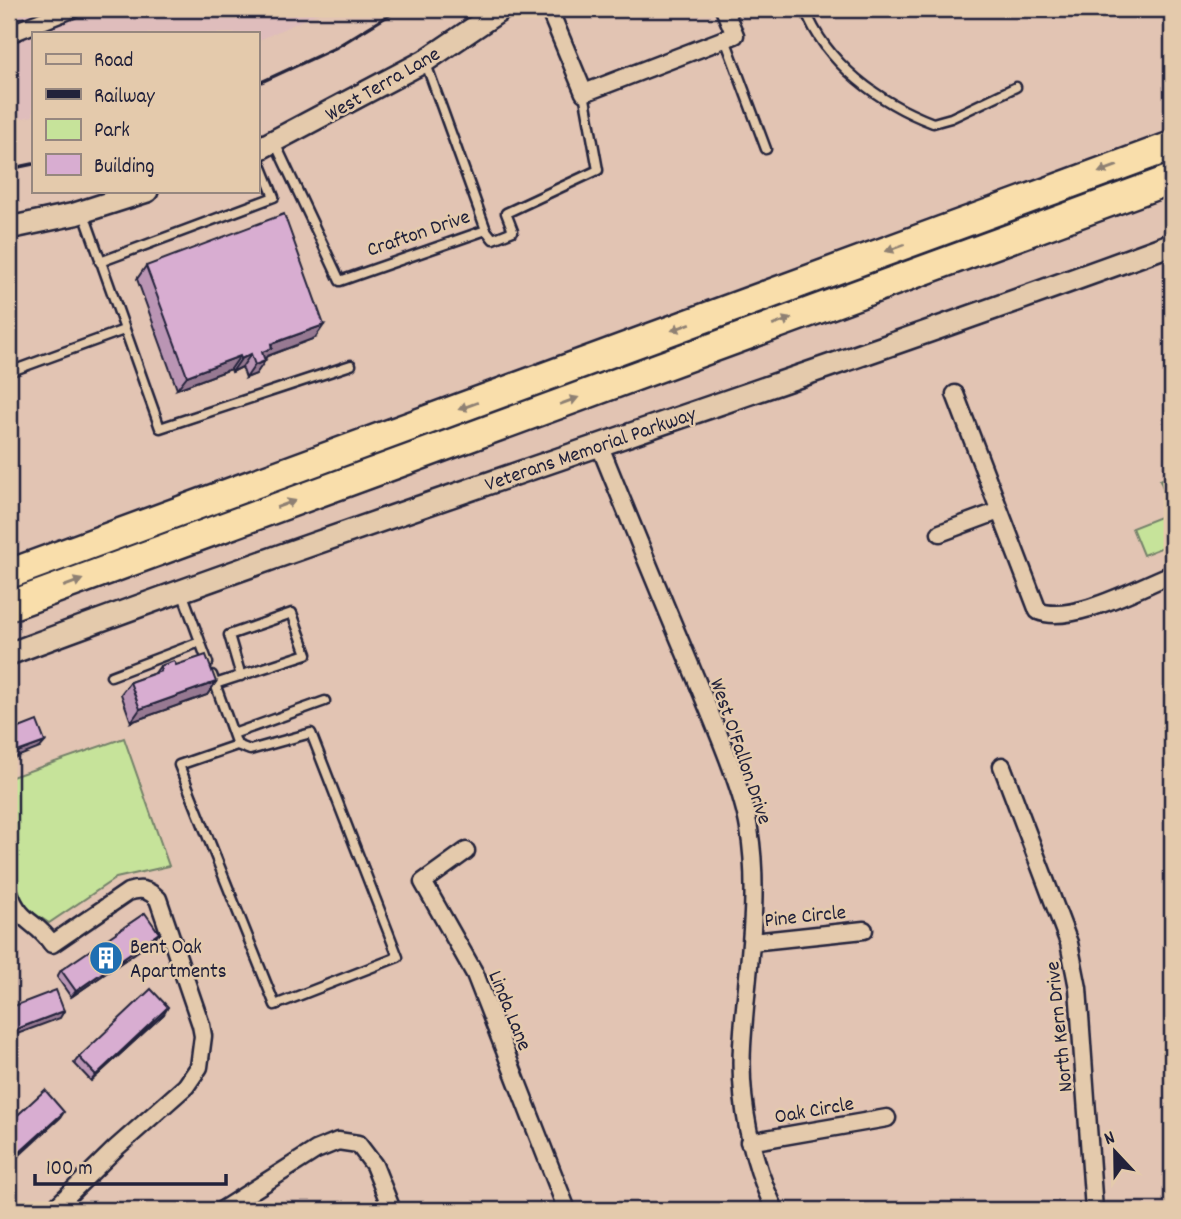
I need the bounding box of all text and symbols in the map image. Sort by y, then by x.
legend [32,32,259,192]
street label: West Terra Lane [321,41,446,131]
text: Road [94,47,133,77]
text: Railway [94,83,155,113]
text: Park [94,117,130,147]
text: Building [94,153,154,183]
one-way arrow [1098,164,1119,175]
street label: Crafton Drive [363,203,475,267]
one-way arrow [884,243,905,254]
one-way arrow [772,316,793,327]
one-way arrow [671,321,692,332]
one-way arrow [558,395,579,406]
one-way arrow [457,400,478,411]
street label: Veterans Memorial Parkway [481,400,701,501]
one-way arrow [276,499,297,510]
one-way arrow [62,577,83,588]
street label: West O'Fallon Drive [700,675,778,829]
street label: Pine Circle [763,899,848,937]
place label: Bent Oak Apartments [130,934,227,988]
building icon: Bent Oak Apartments [87,939,125,977]
street label: North Kern Drive [1039,960,1083,1094]
street label: Linda Lane [479,967,538,1056]
street label: Oak Circle [773,1090,857,1134]
north arrow [1080,1118,1150,1188]
text: N [1101,1125,1119,1154]
scale bar [35,1142,226,1186]
text: 100 m [46,1155,93,1185]

